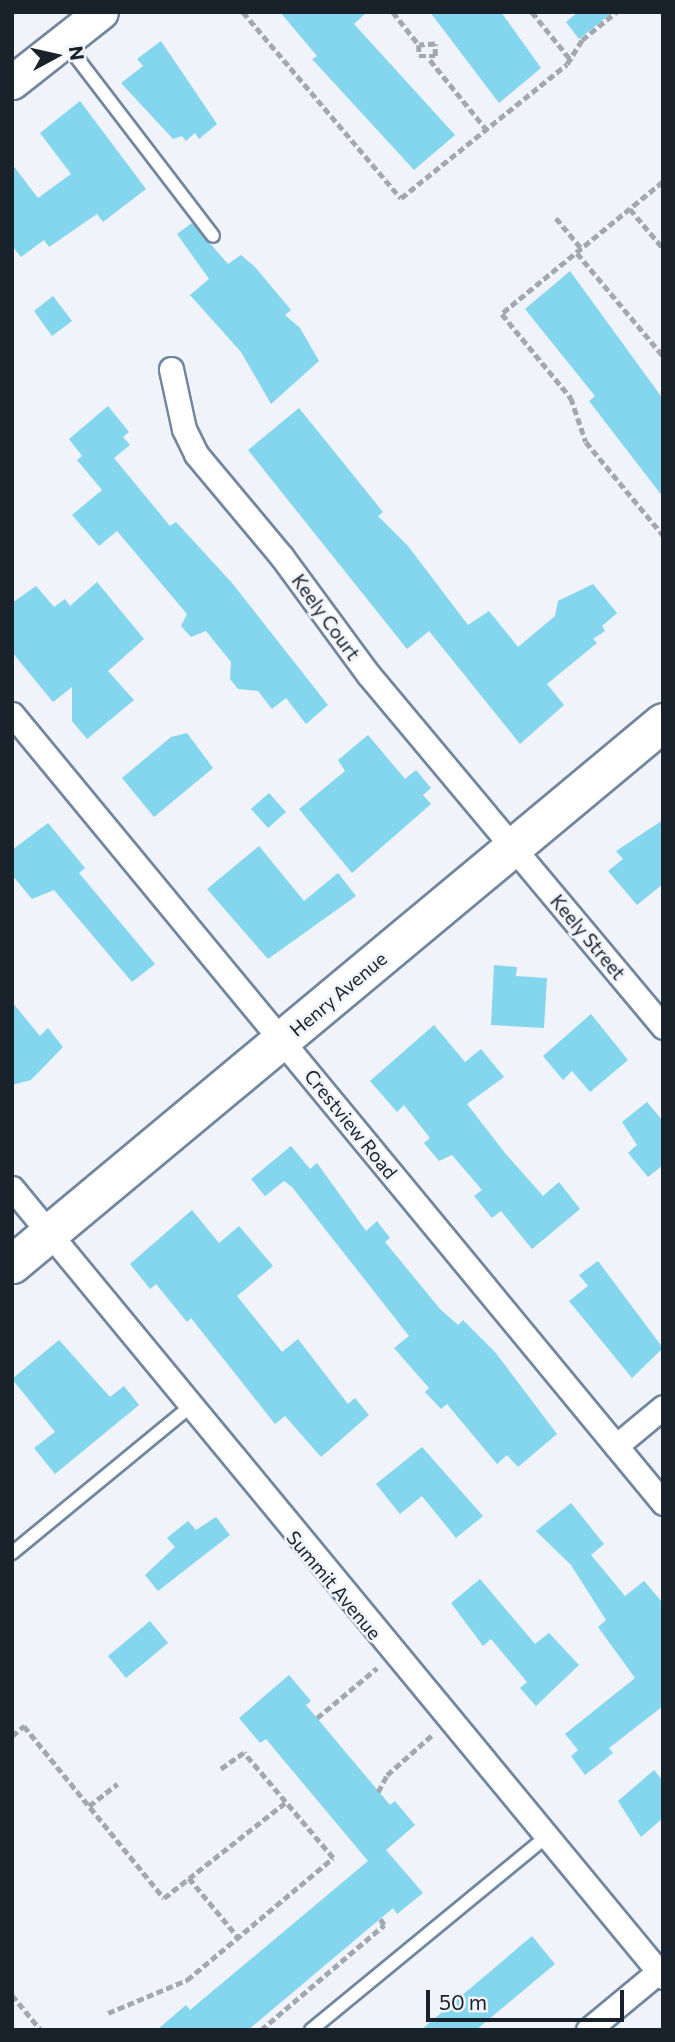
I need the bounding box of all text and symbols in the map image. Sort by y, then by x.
north arrow [21,21,91,91]
text: N [65,44,90,62]
street label: Keely Court [287,570,365,664]
street label: Keely Street [546,890,630,984]
street label: Henry Avenue [285,947,391,1041]
street label: Crestview Road [300,1065,402,1183]
street label: Summit Avenue [282,1526,386,1644]
scale bar [430,1976,628,2020]
text: 50 m [439,1989,487,2014]

